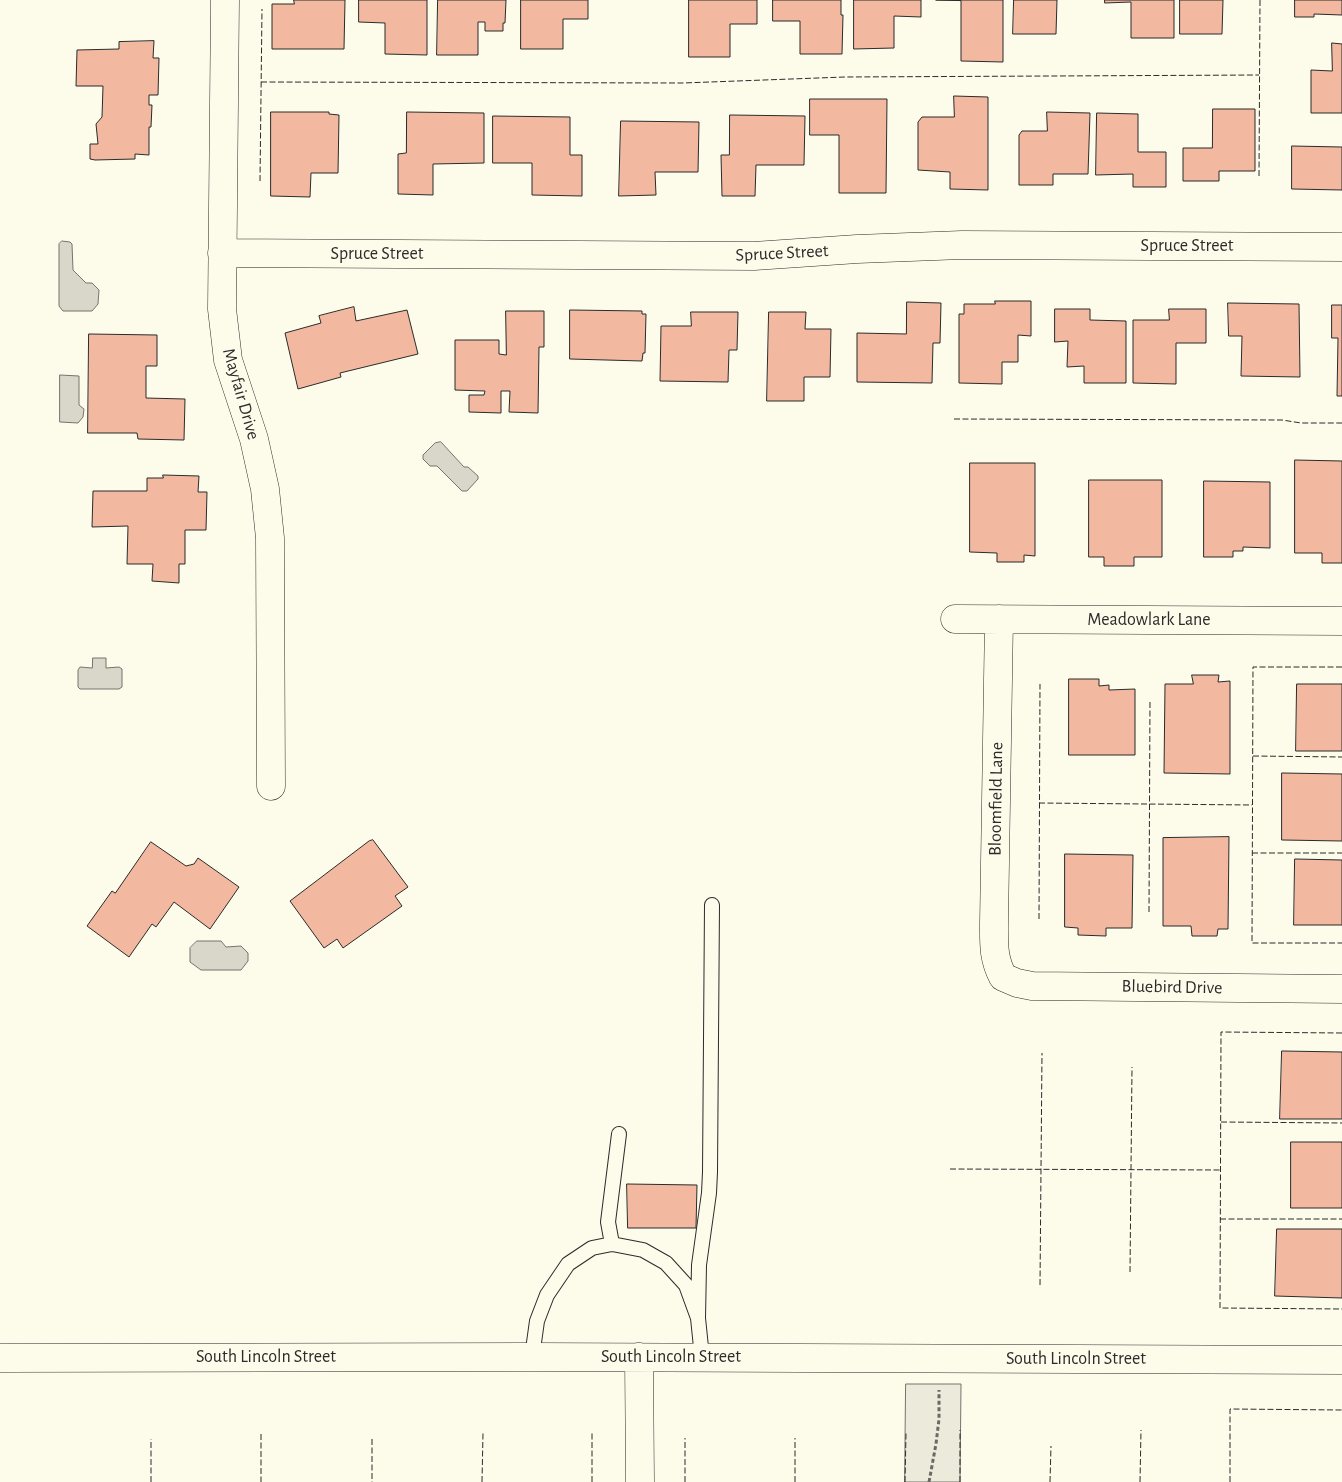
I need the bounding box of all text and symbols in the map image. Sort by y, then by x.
street label: Spruce Street [1140,235,1234,257]
street label: Spruce Street [735,240,829,266]
street label: Spruce Street [330,243,424,265]
street label: Mayfair Drive [218,346,264,442]
street label: Meadowlark Lane [1087,609,1211,631]
street label: Bloomfield Lane [984,742,1008,856]
street label: Bluebird Drive [1121,975,1223,999]
street label: South Lincoln Street [196,1346,336,1368]
street label: South Lincoln Street [601,1346,741,1368]
street label: South Lincoln Street [1006,1348,1146,1370]

